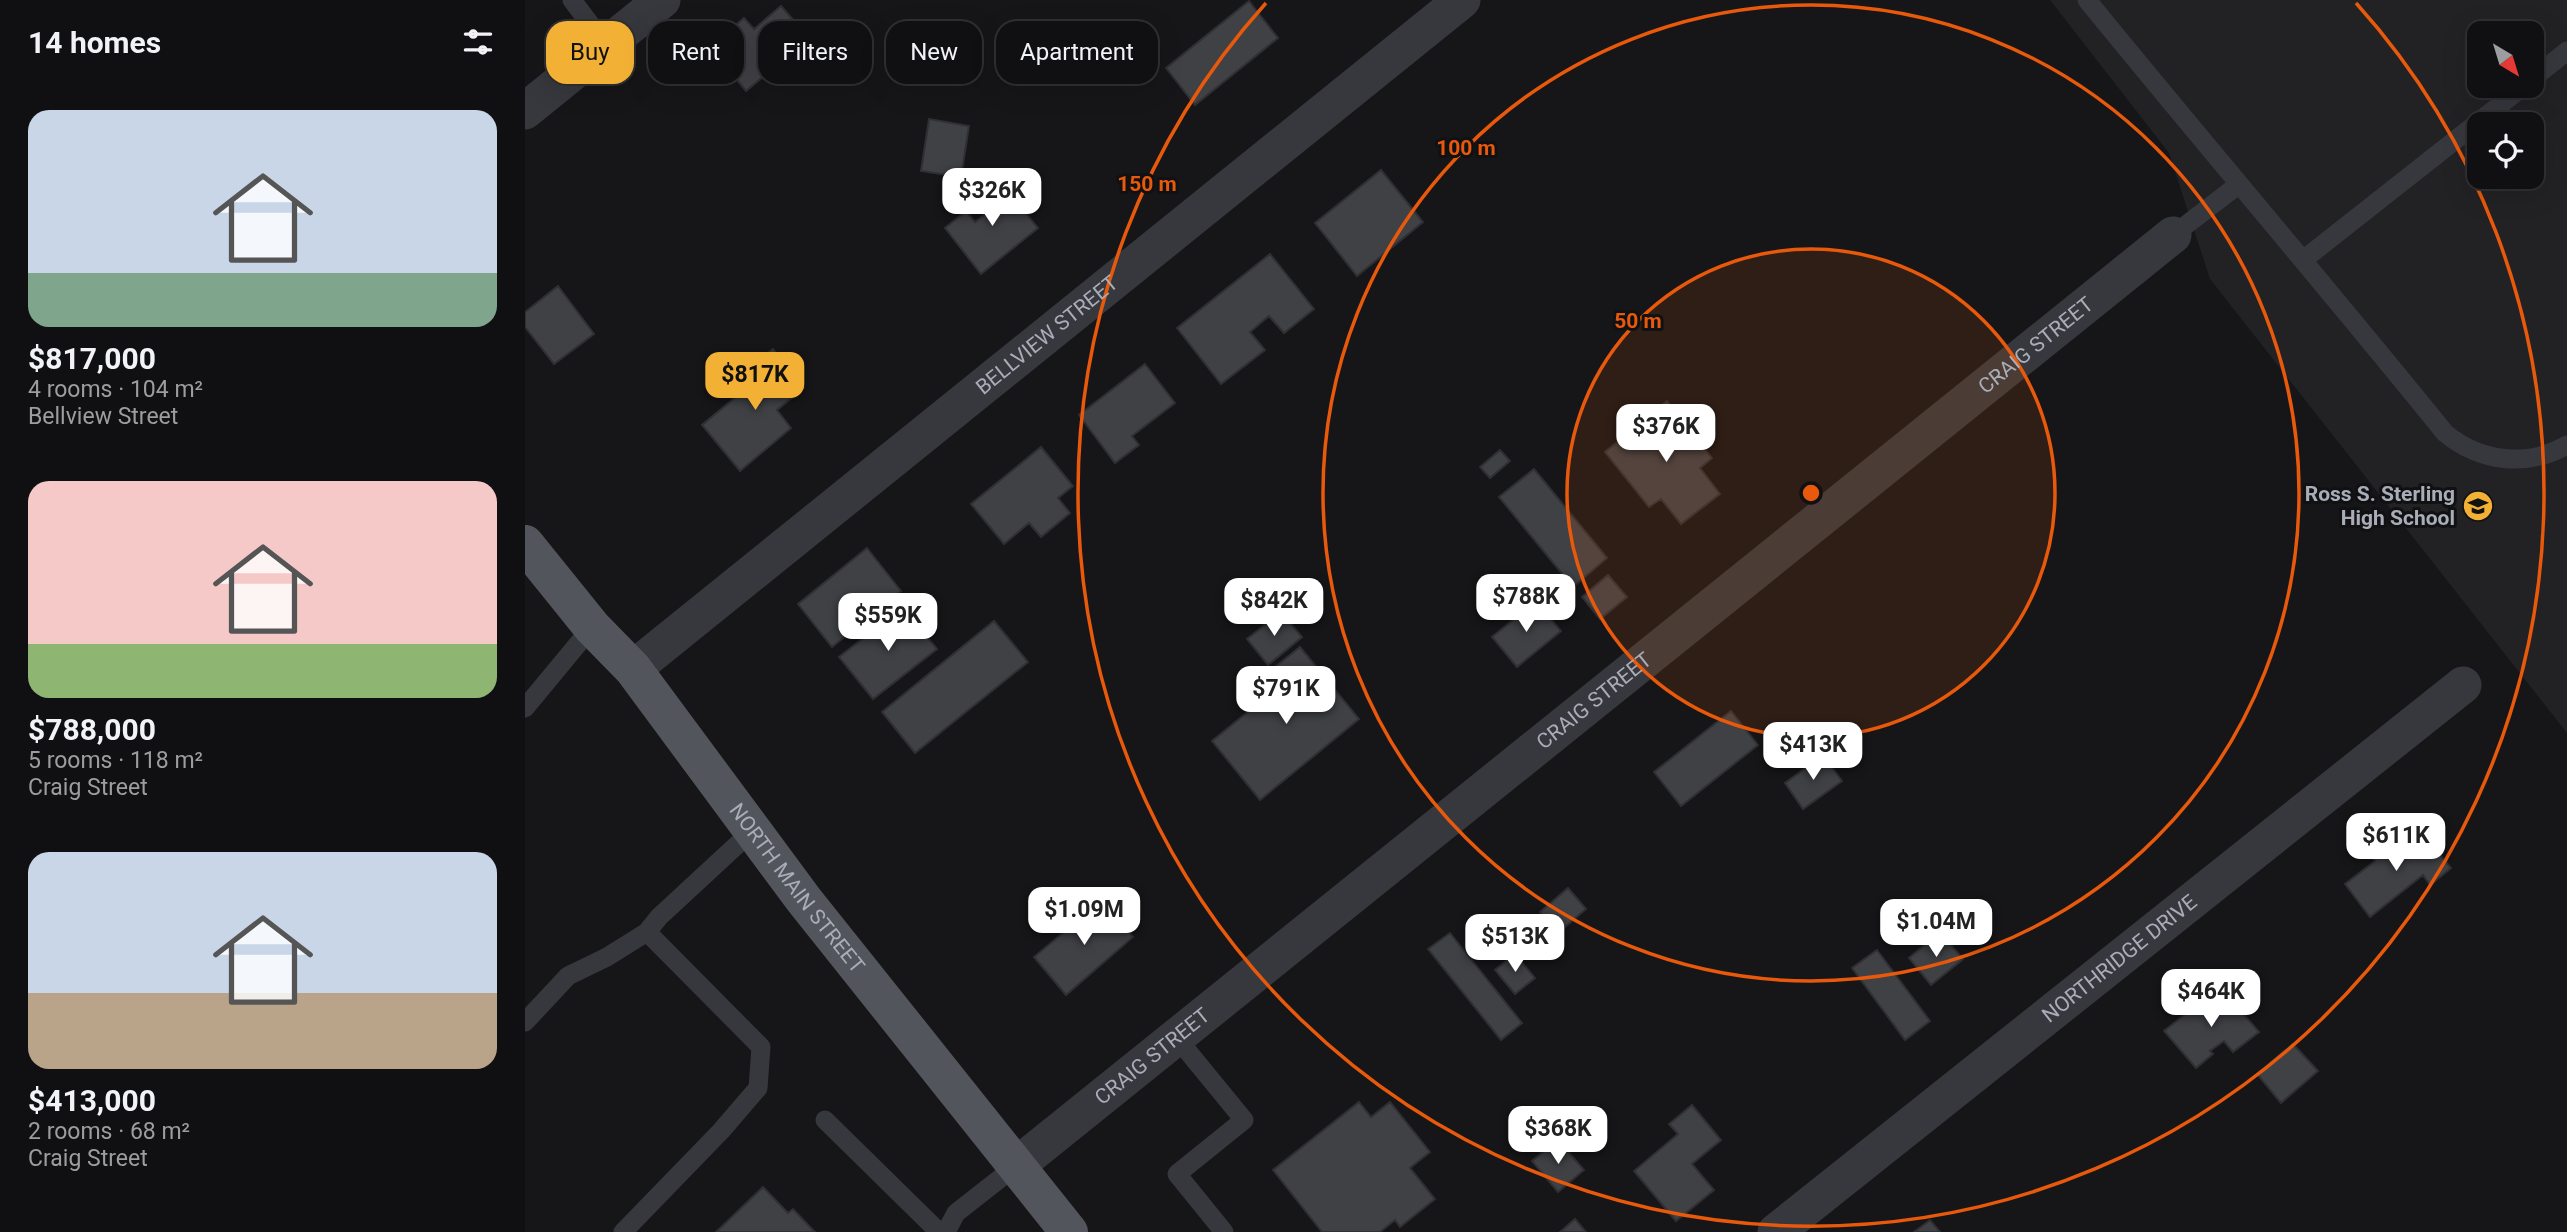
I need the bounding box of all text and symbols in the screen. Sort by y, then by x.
chip: Buy [546,21,634,84]
chip: Rent [648,21,744,84]
chip: Filters [758,21,872,84]
chip: New [886,21,982,84]
chip: Apartment [996,21,1158,84]
north arrow [2467,21,2545,98]
map controls [2467,21,2544,189]
icon: filters [459,23,497,61]
text: 14 homes [28,25,161,60]
button: locate [2467,112,2544,189]
text: 100 m [1436,136,1496,160]
icon: home [200,155,326,281]
pin: $326K [943,168,1041,228]
text: 150 m [1117,172,1177,196]
text: $326K [958,177,1026,204]
street label: BELLVIEW STREET [971,270,1123,399]
street label: CRAIG STREET [1974,292,2098,399]
text: 50 m [1614,309,1662,333]
text: $817,000 [28,341,156,376]
pin: $817K [706,352,804,412]
text: $817K [721,361,789,388]
text: 4 rooms · 104 m² [28,376,203,403]
text: Bellview Street [28,403,178,430]
pin: $376K [1617,405,1715,464]
text: $376K [1632,413,1700,440]
centre of rings [1799,481,1823,505]
place label: Ross S. Sterling High School [2305,482,2455,530]
school or university icon: Ross S. Sterling High School [2461,489,2495,523]
icon: home [200,526,326,652]
pin: $788K [1477,574,1575,634]
pin: $842K [1225,578,1323,638]
text: $788K [1492,583,1560,610]
text: $842K [1240,587,1308,614]
pin: $559K [839,594,937,653]
text: $559K [854,602,922,629]
street label: CRAIG STREET [1532,647,1657,754]
pin: $791K [1237,666,1335,726]
text: $791K [1252,675,1320,702]
text: $788,000 [28,712,156,747]
pin: $413K [1764,722,1862,782]
text: $413K [1779,731,1847,758]
text: 5 rooms · 118 m² [28,747,203,774]
text: Craig Street [28,774,148,801]
street label: NORTH MAIN STREET [725,799,870,978]
pin: $611K [2347,814,2445,873]
text: $611K [2362,822,2430,849]
pin: $1.09M [1027,888,1141,947]
street label: NORTHRIDGE DRIVE [2037,890,2202,1027]
text: $1.09M [1044,896,1124,923]
icon: home [200,897,326,1023]
pin: $1.04M [1879,900,1993,959]
text: $1.04M [1896,908,1976,935]
pin: $513K [1466,914,1564,974]
text: $513K [1481,923,1549,950]
pin: $464K [2162,970,2260,1029]
text: $464K [2177,978,2245,1005]
street label: CRAIG STREET [1090,1003,1215,1110]
text: $413,000 [28,1083,156,1118]
pin: $368K [1509,1106,1607,1166]
text: $368K [1524,1115,1592,1142]
text: 2 rooms · 68 m² [28,1118,190,1145]
text: Craig Street [28,1145,148,1172]

